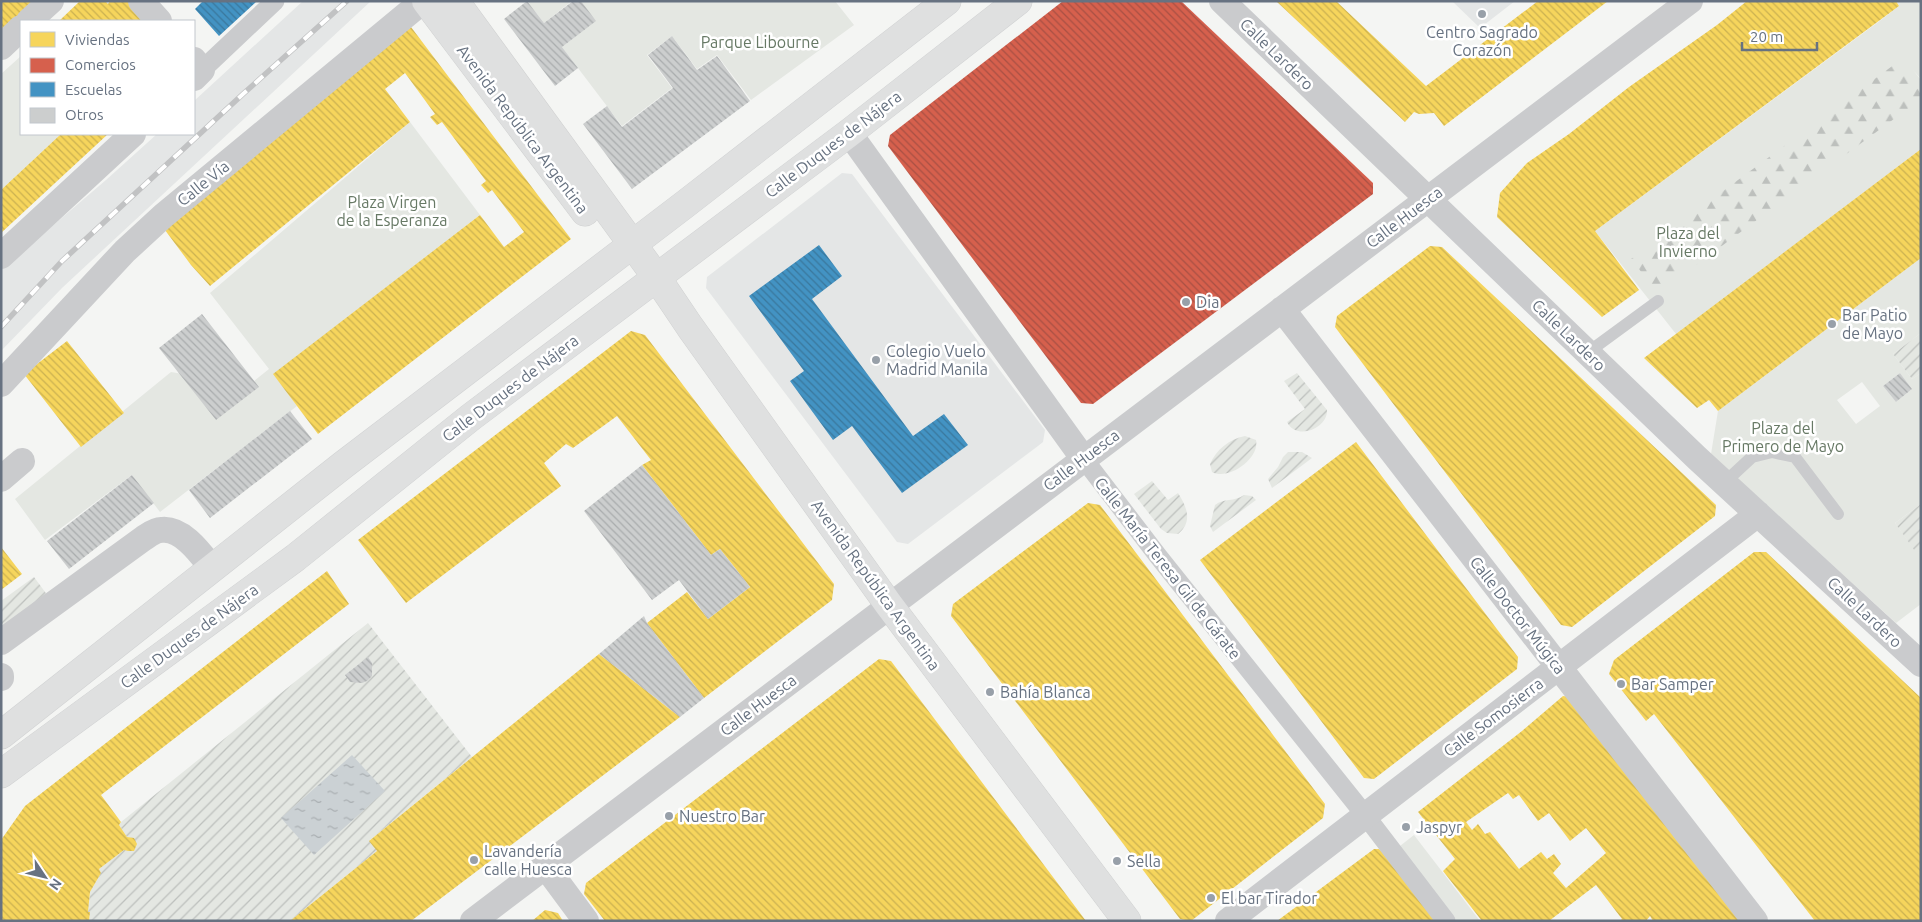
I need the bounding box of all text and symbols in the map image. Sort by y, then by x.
marker: Centro Sagrado Corazón [1476,8,1488,20]
street label: Calle Lardero [1237,15,1317,93]
legend [20,20,195,135]
scale bar [1742,20,1817,52]
place label: Centro Sagrado Corazón [1426,23,1538,59]
text: 20 m [1750,28,1783,45]
text: Viviendas [65,31,129,48]
park label: Parque Libourne [701,33,819,51]
street label: Avenida República Argentina [454,41,592,217]
text: Comercios [65,56,136,73]
text: Escuelas [65,81,122,98]
street label: Calle Duques de Nájera [761,87,905,201]
text: Otros [65,106,104,123]
street label: Calle Vía [173,157,233,209]
street label: Calle Huesca [1362,183,1446,251]
park label: Plaza Virgen de la Esperanza [336,193,448,229]
park label: Plaza del Invierno [1656,224,1720,260]
place label: Dia [1196,293,1219,311]
marker: Dia [1180,296,1192,308]
street label: Calle Lardero [1529,296,1609,374]
place label: Bar Patio de Mayo [1842,306,1907,342]
marker: Bar Patio de Mayo [1826,318,1838,330]
street label: Calle Duques de Nájera [438,331,582,445]
place label: Colegio Vuelo Madrid Manila [886,342,988,378]
marker: Colegio Vuelo Madrid Manila [870,354,882,366]
park label: Plaza del Primero de Mayo [1722,419,1844,455]
street label: Calle Huesca [1039,426,1123,494]
street label: Calle María Teresa Gil de Gárate [1091,473,1245,663]
street label: Avenida República Argentina [808,496,944,674]
street label: Calle Doctor Múgica [1467,553,1569,677]
street label: Calle Lardero [1824,573,1906,651]
street label: Calle Duques de Nájera [117,580,261,692]
street label: Calle Huesca [716,671,800,739]
street label: Calle Somosierra [1440,674,1546,760]
place label: Bar Samper [1631,675,1714,693]
marker: Bar Samper [1615,678,1627,690]
place label: Bahía Blanca [1000,683,1091,701]
marker: Bahía Blanca [984,686,996,698]
place label: Nuestro Bar [679,807,765,825]
marker: Nuestro Bar [663,810,675,822]
place label: Jaspyr [1416,818,1462,836]
marker: Jaspyr [1400,821,1412,833]
place label: Lavandería calle Huesca [484,842,572,878]
north arrow [20,852,70,902]
place label: Sella [1127,852,1161,870]
marker: Lavandería calle Huesca [468,854,480,866]
marker: Sella [1111,855,1123,867]
text: N [46,876,65,893]
place label: El bar Tirador [1221,889,1317,907]
marker: El bar Tirador [1205,892,1217,904]

